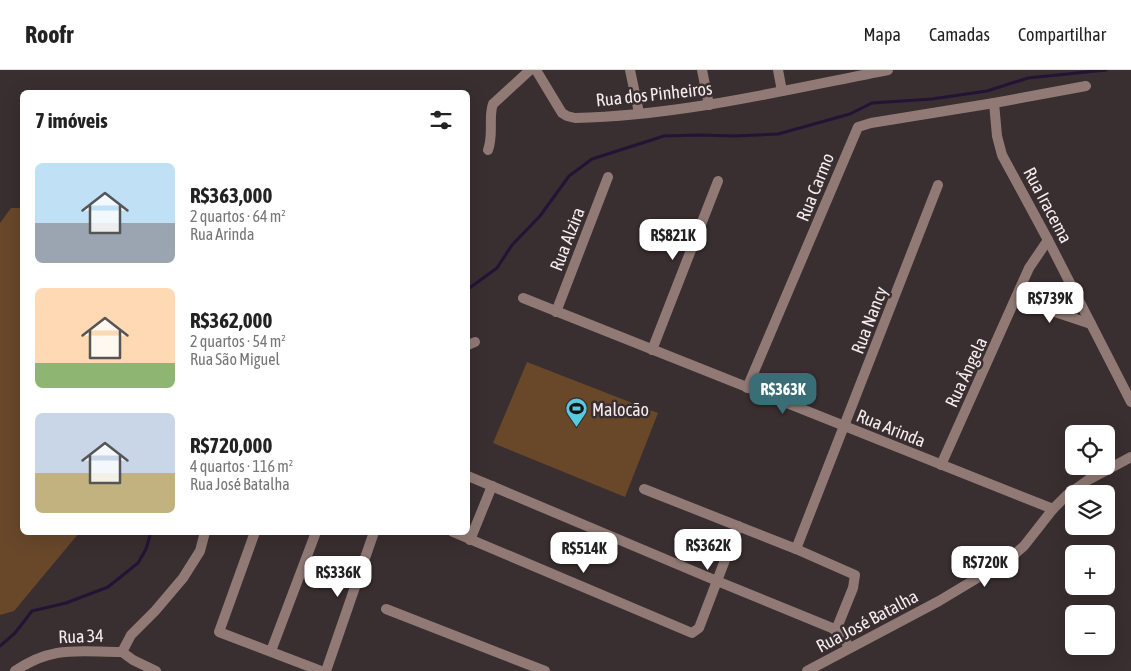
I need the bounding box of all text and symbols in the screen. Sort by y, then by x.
text: Roofr [25,21,73,48]
text: Mapa [864,24,901,45]
text: Camadas [929,24,990,45]
text: Compartilhar [1018,24,1106,45]
street label: Rua dos Pinheiros [595,77,713,111]
icon: filters [427,106,455,134]
text: 7 imóveis [35,108,108,132]
street label: Rua Carmo [792,150,838,224]
street label: Rua Iracema [1019,164,1077,246]
icon: home [75,183,135,243]
text: R$363,000 [190,183,272,207]
street label: Rua Alzira [545,204,589,274]
text: 2 quartos · 64 m² [190,207,286,225]
pin: R$821K [632,218,714,261]
text: Rua Arinda [190,225,254,243]
text: R$821K [650,226,696,244]
pin: R$739K [1009,282,1091,324]
street label: Rua Nancy [847,283,891,357]
text: R$739K [1027,289,1073,307]
icon: home [75,308,135,368]
text: R$362,000 [190,308,272,332]
text: 2 quartos · 54 m² [190,332,286,350]
street label: Rua Ângela [941,334,991,410]
text: Rua São Miguel [190,350,280,368]
pin: R$363K [742,372,824,415]
text: R$363K [760,380,806,398]
sports icon: Malocão [564,397,588,428]
place label: Malocão [592,399,649,420]
street label: Rua Arinda [853,405,929,451]
map controls [1065,425,1115,655]
button: locate [1065,425,1115,475]
icon: home [75,433,135,493]
text: R$720,000 [190,433,272,457]
text: 4 quartos · 116 m² [190,457,293,475]
text: Rua José Batalha [190,475,290,493]
button: layers [1065,485,1115,535]
pin: R$362K [667,528,749,571]
pin: R$514K [543,532,625,574]
text: R$362K [685,536,731,554]
text: R$514K [561,539,607,557]
button: + [1065,545,1115,595]
pin: R$720K [944,546,1026,588]
text: R$720K [962,553,1008,571]
pin: R$336K [297,556,379,598]
text: R$336K [315,563,361,581]
street label: Rua José Batalha [813,585,921,657]
button: − [1065,605,1115,655]
street label: Rua 34 [58,625,104,647]

